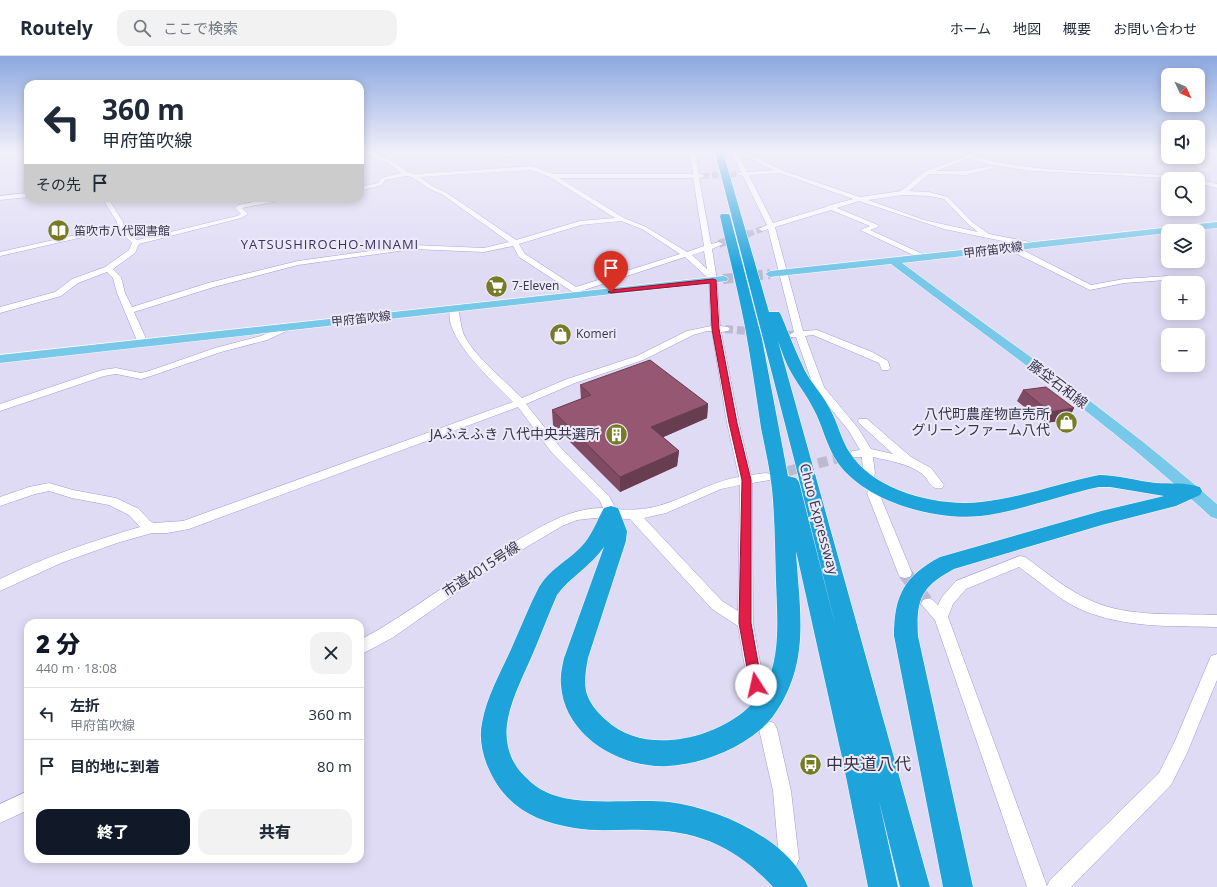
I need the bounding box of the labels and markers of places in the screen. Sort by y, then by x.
library icon: 笛吹市八代図書館 [45,218,71,244]
place label: 笛吹市八代図書館 [74,222,170,239]
pin [594,251,628,292]
supermarket icon: 7-Eleven [484,273,510,299]
place label: 7-Eleven [512,277,559,294]
shop icon: Komeri [547,321,573,347]
place label: Komeri [576,325,616,342]
place label: 八代町農産物直売所 グリーンファーム八代 [912,404,1050,439]
shop icon: 八代町農産物直売所 グリーンファーム八代 [1053,409,1079,435]
building icon: JAふえふき 八代中央共選所 [603,421,629,447]
place label: JAふえふき 八代中央共選所 [428,424,600,443]
bus stop icon: 中央道八代 [797,751,823,777]
place label: 中央道八代 [826,752,911,775]

